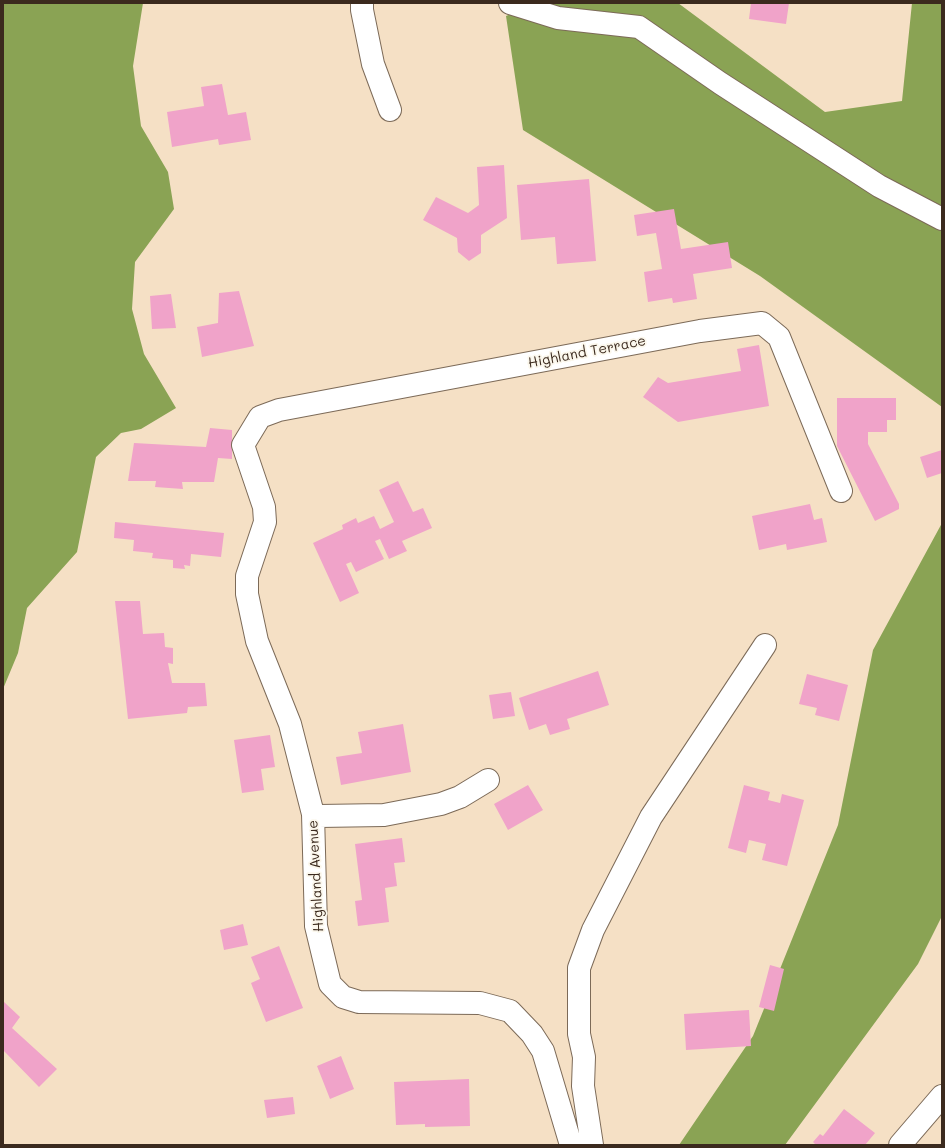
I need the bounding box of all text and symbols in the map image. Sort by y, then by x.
street label: Highland Terrace [527,332,647,372]
street label: Highland Avenue [305,820,327,932]

